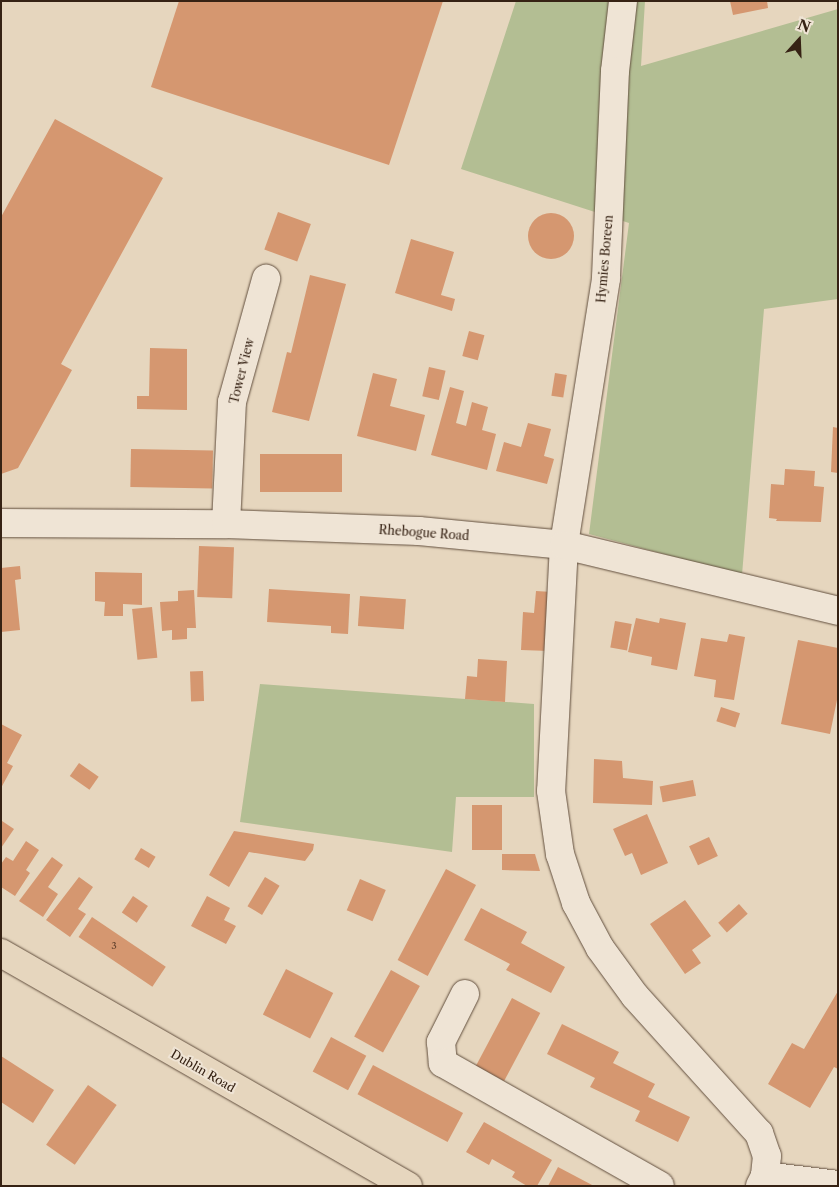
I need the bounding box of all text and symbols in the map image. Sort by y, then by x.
north arrow [774,15,824,65]
text: N [795,15,813,36]
street label: Hymies Boreen [594,214,616,304]
street label: Tower View [227,336,257,406]
street label: Rhebogue Road [378,523,470,543]
house number: 3 [111,940,117,952]
street label: Dublin Road [168,1047,238,1095]

